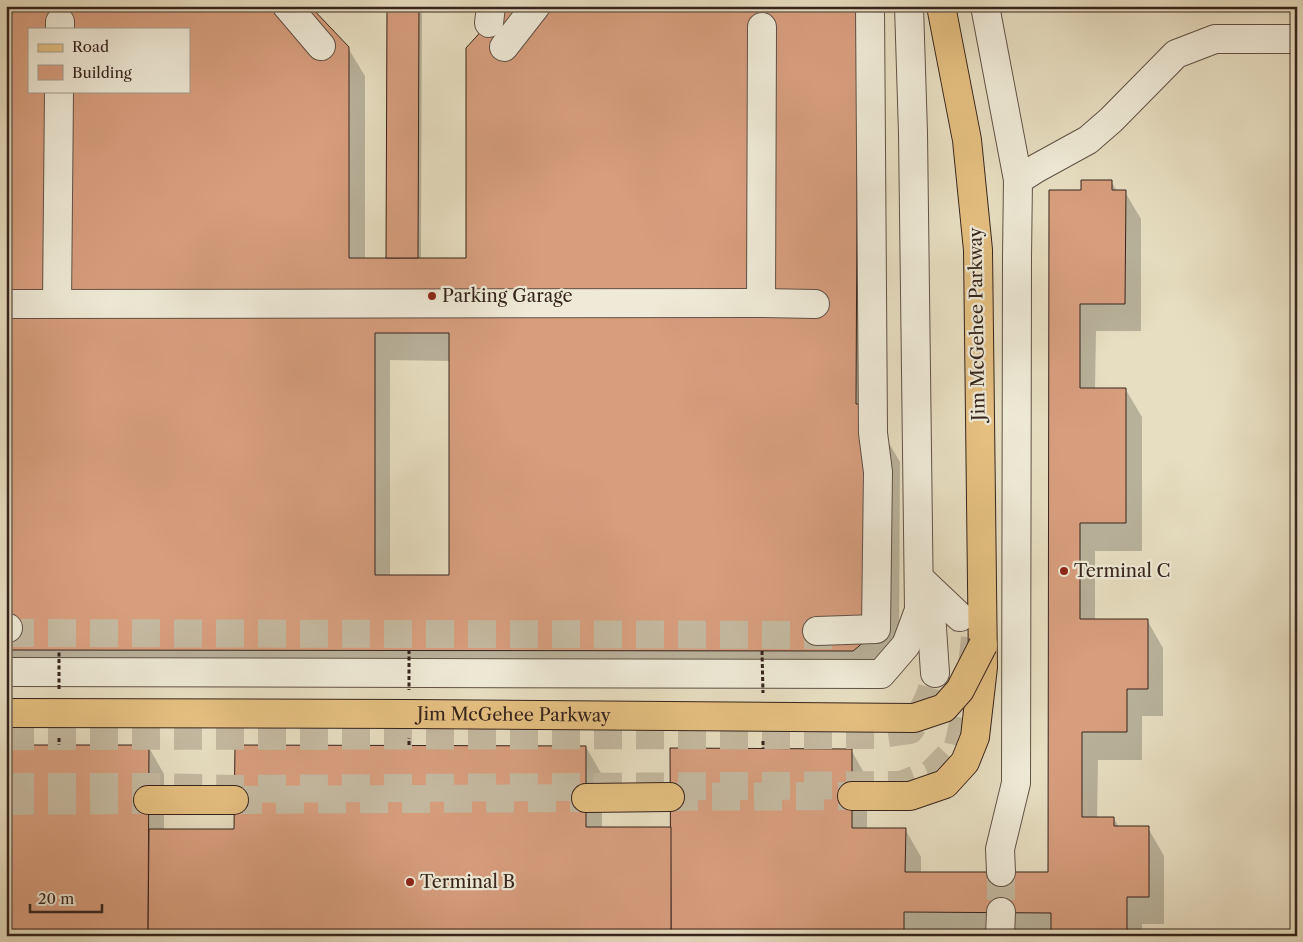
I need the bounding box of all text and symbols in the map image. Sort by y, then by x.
legend [28,28,190,92]
text: Road [72,37,109,56]
text: Building [72,63,132,82]
street label: Jim McGehee Parkway [964,226,990,424]
place label: Parking Garage [442,285,573,307]
marker: Parking Garage [426,290,438,302]
place label: Terminal C [1074,560,1170,582]
marker: Terminal C [1058,565,1070,577]
street label: Jim McGehee Parkway [414,703,612,727]
place label: Terminal B [420,871,515,893]
marker: Terminal B [404,876,416,888]
scale bar [30,882,102,914]
text: 20 m [38,889,74,908]

